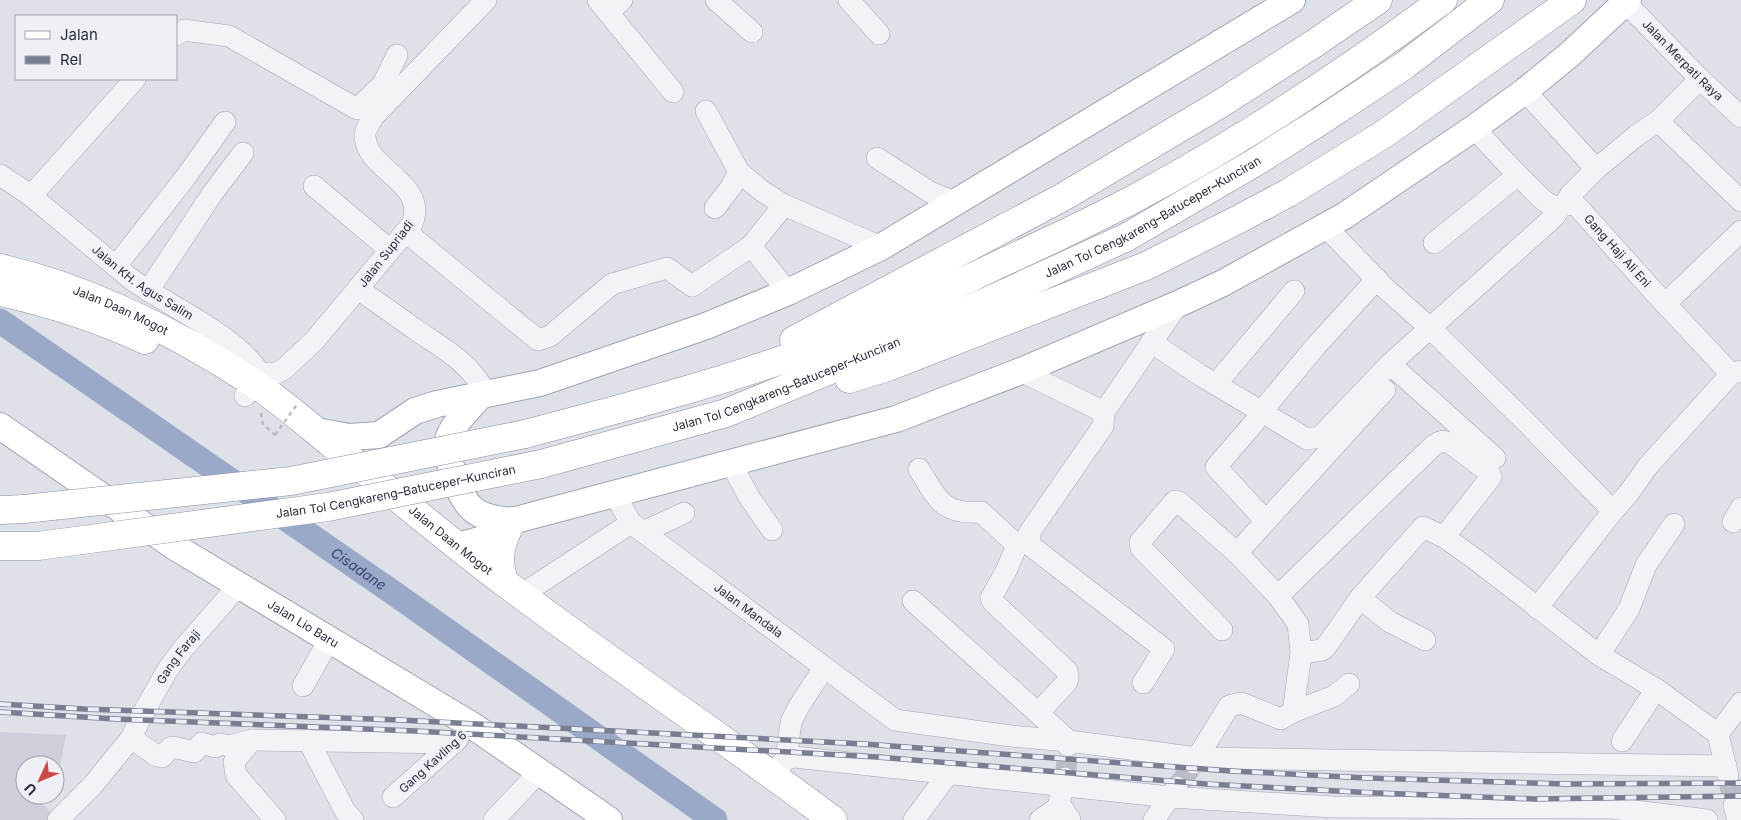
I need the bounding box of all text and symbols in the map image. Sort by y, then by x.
legend [15,15,178,80]
street label: Jalan Merpati Raya [1639,16,1726,104]
text: Jalan [60,25,98,44]
text: Rel [60,50,82,69]
street label: Jalan Tol Cengkareng–Batuceper–Kunciran [1042,152,1264,281]
street label: Gang Haji Ali Eni [1581,211,1654,290]
street label: Jalan Supriadi [355,217,416,290]
street label: Jalan KH. Agus Salim [89,242,196,323]
street label: Jalan Daan Mogot [71,282,171,338]
street label: Jalan Tol Cengkareng–Batuceper–Kunciran [670,334,902,435]
street label: Jalan Tol Cengkareng–Batuceper–Kunciran [275,461,517,521]
street label: Jalan Daan Mogot [406,502,496,578]
water label: Cisadane [328,544,390,593]
street label: Jalan Mandala [711,580,786,641]
street label: Jalan Lio Baru [265,596,341,651]
street label: Gang Faraji [153,626,203,687]
street label: Gang Kavling 6 [396,727,470,796]
north arrow [15,755,65,805]
text: U [21,780,40,799]

